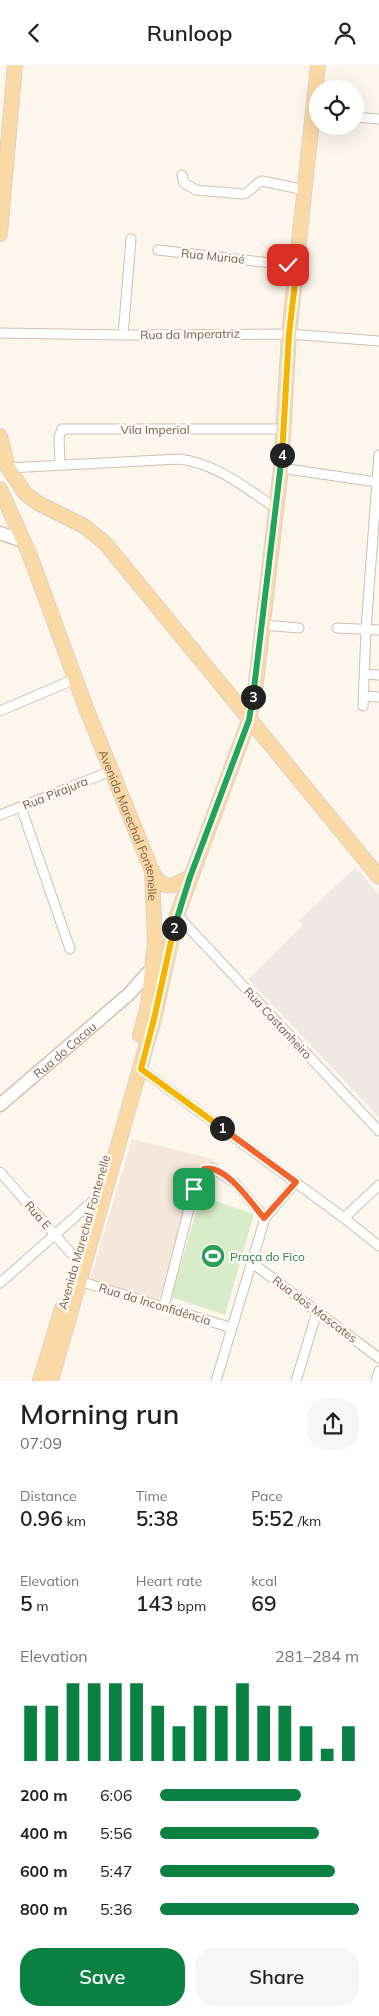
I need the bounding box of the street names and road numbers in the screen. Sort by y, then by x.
street label: Rua Muriaé [181,245,245,267]
street label: Rua da Imperatriz [140,326,240,342]
street label: Vila Imperial [120,422,190,437]
street label: Avenida Marechal Fontenelle [96,747,161,901]
street label: Rua Pirajura [20,773,90,813]
street label: Rua Castanheiro [241,984,315,1062]
street label: Rua do Cacau [30,1018,99,1081]
street label: Avenida Marechal Fontenelle [55,1153,113,1311]
street label: Rua E [22,1198,54,1232]
street label: Rua dos Mascates [270,1272,360,1346]
street label: Rua da Inconfidência [97,1280,213,1328]

